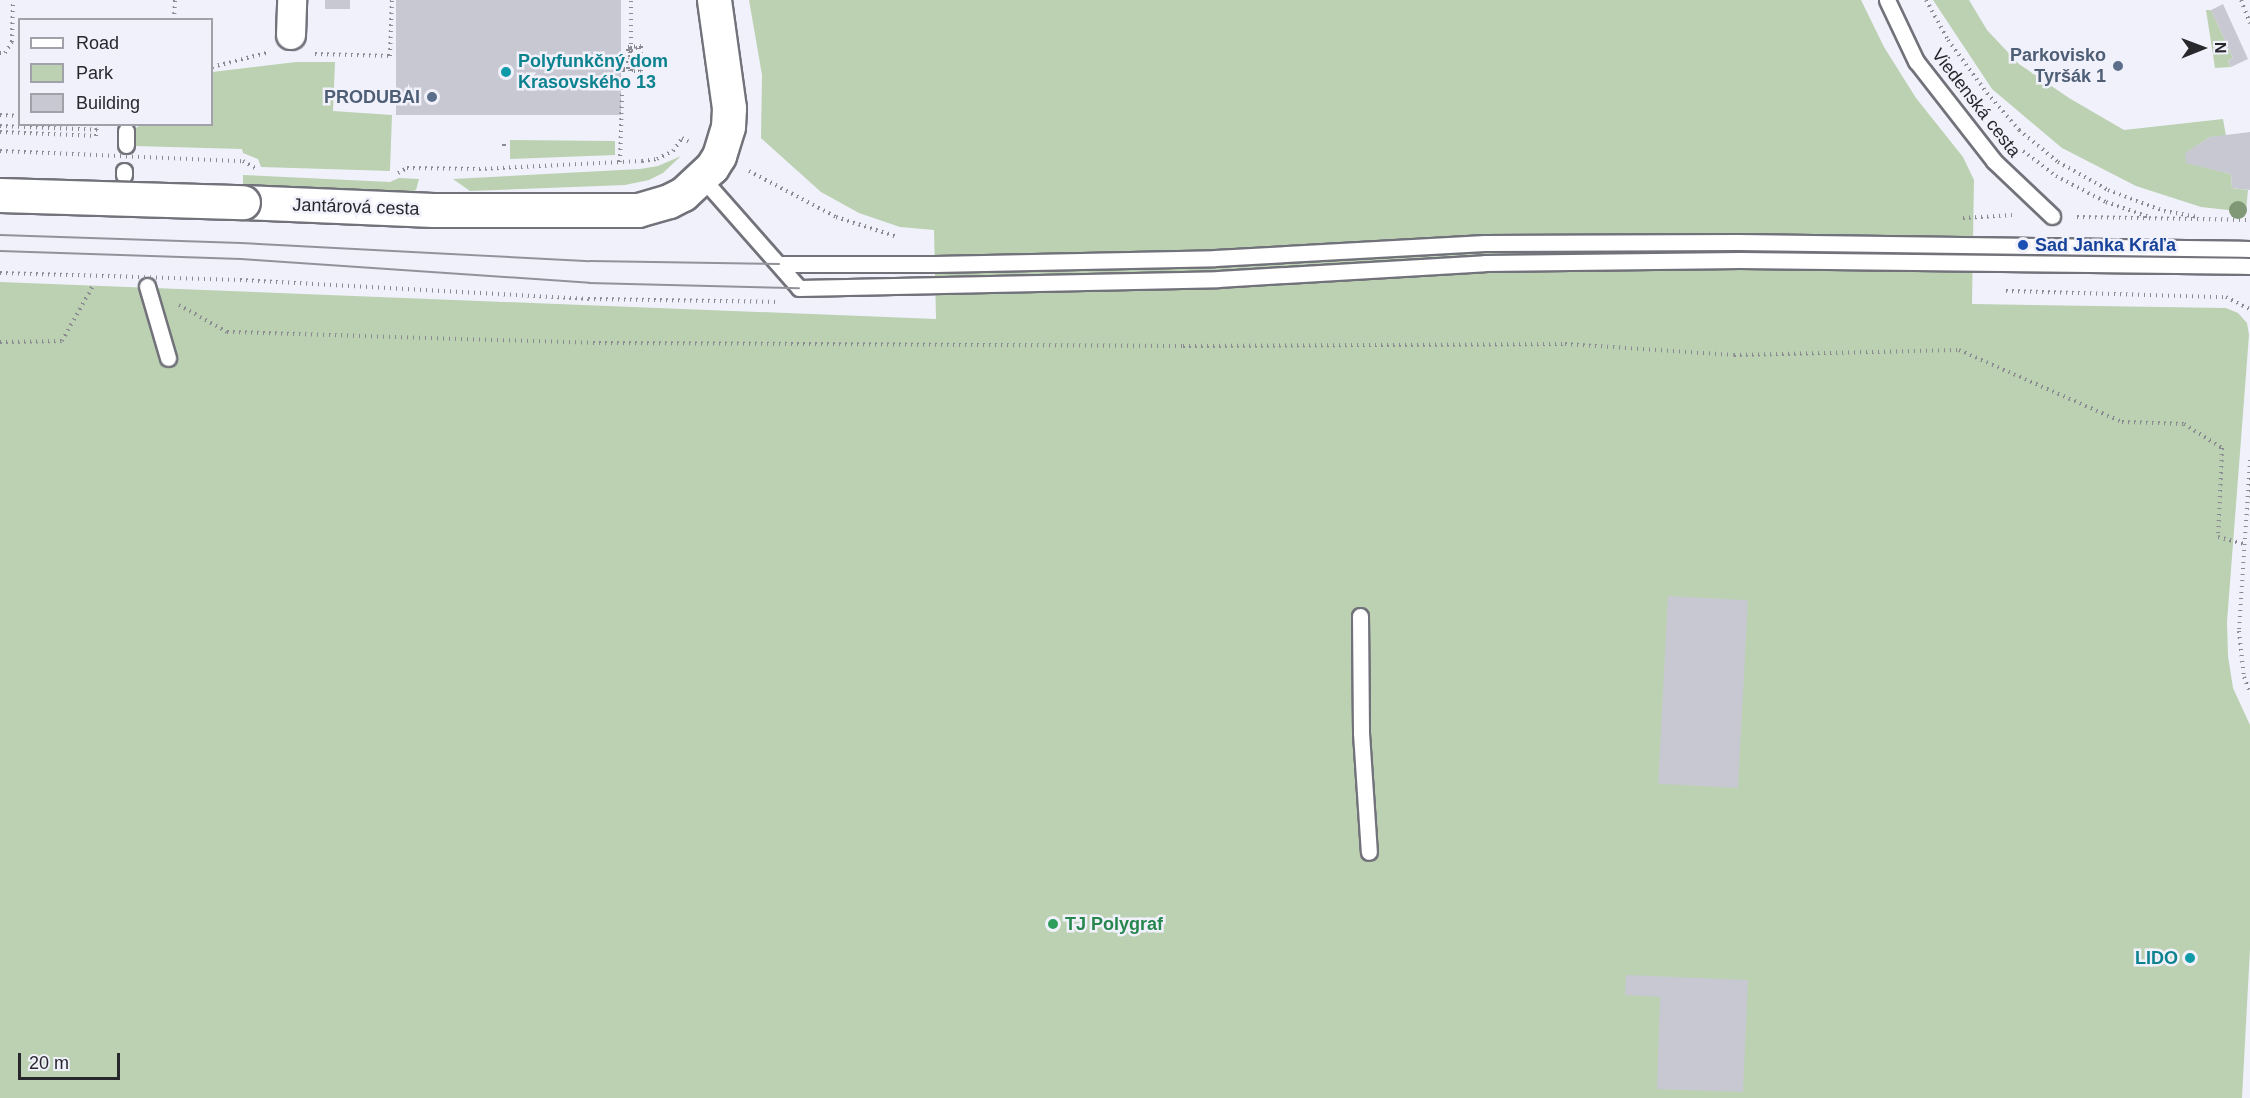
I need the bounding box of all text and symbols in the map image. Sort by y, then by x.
legend [18,18,213,126]
north arrow [2172,18,2232,78]
text: Road [76,33,119,53]
text: N [2212,42,2229,54]
street label: Viedenská cesta [1927,44,2025,162]
place label: Parkovisko Tyršák 1 [2010,45,2106,88]
place label: Polyfunkčný dom Krasovského 13 [518,51,668,94]
marker: Parkovisko Tyršák 1 [2111,59,2125,73]
text: Park [76,63,113,83]
marker: Polyfunkčný dom Krasovského 13 [499,65,513,79]
place label: PRODUBAI [324,86,420,108]
marker: PRODUBAI [425,90,439,104]
text: Building [76,93,140,113]
street label: Jantárová cesta [292,194,420,220]
place label: Sad Janka Kráľa [2035,234,2176,256]
marker: Sad Janka Kráľa [2016,238,2030,252]
place label: TJ Polygraf [1065,913,1163,935]
marker: TJ Polygraf [1046,917,1060,931]
place label: LIDO [2135,947,2178,969]
marker: LIDO [2183,951,2197,965]
scale bar [21,1041,123,1079]
text: 20 m [29,1053,69,1073]

